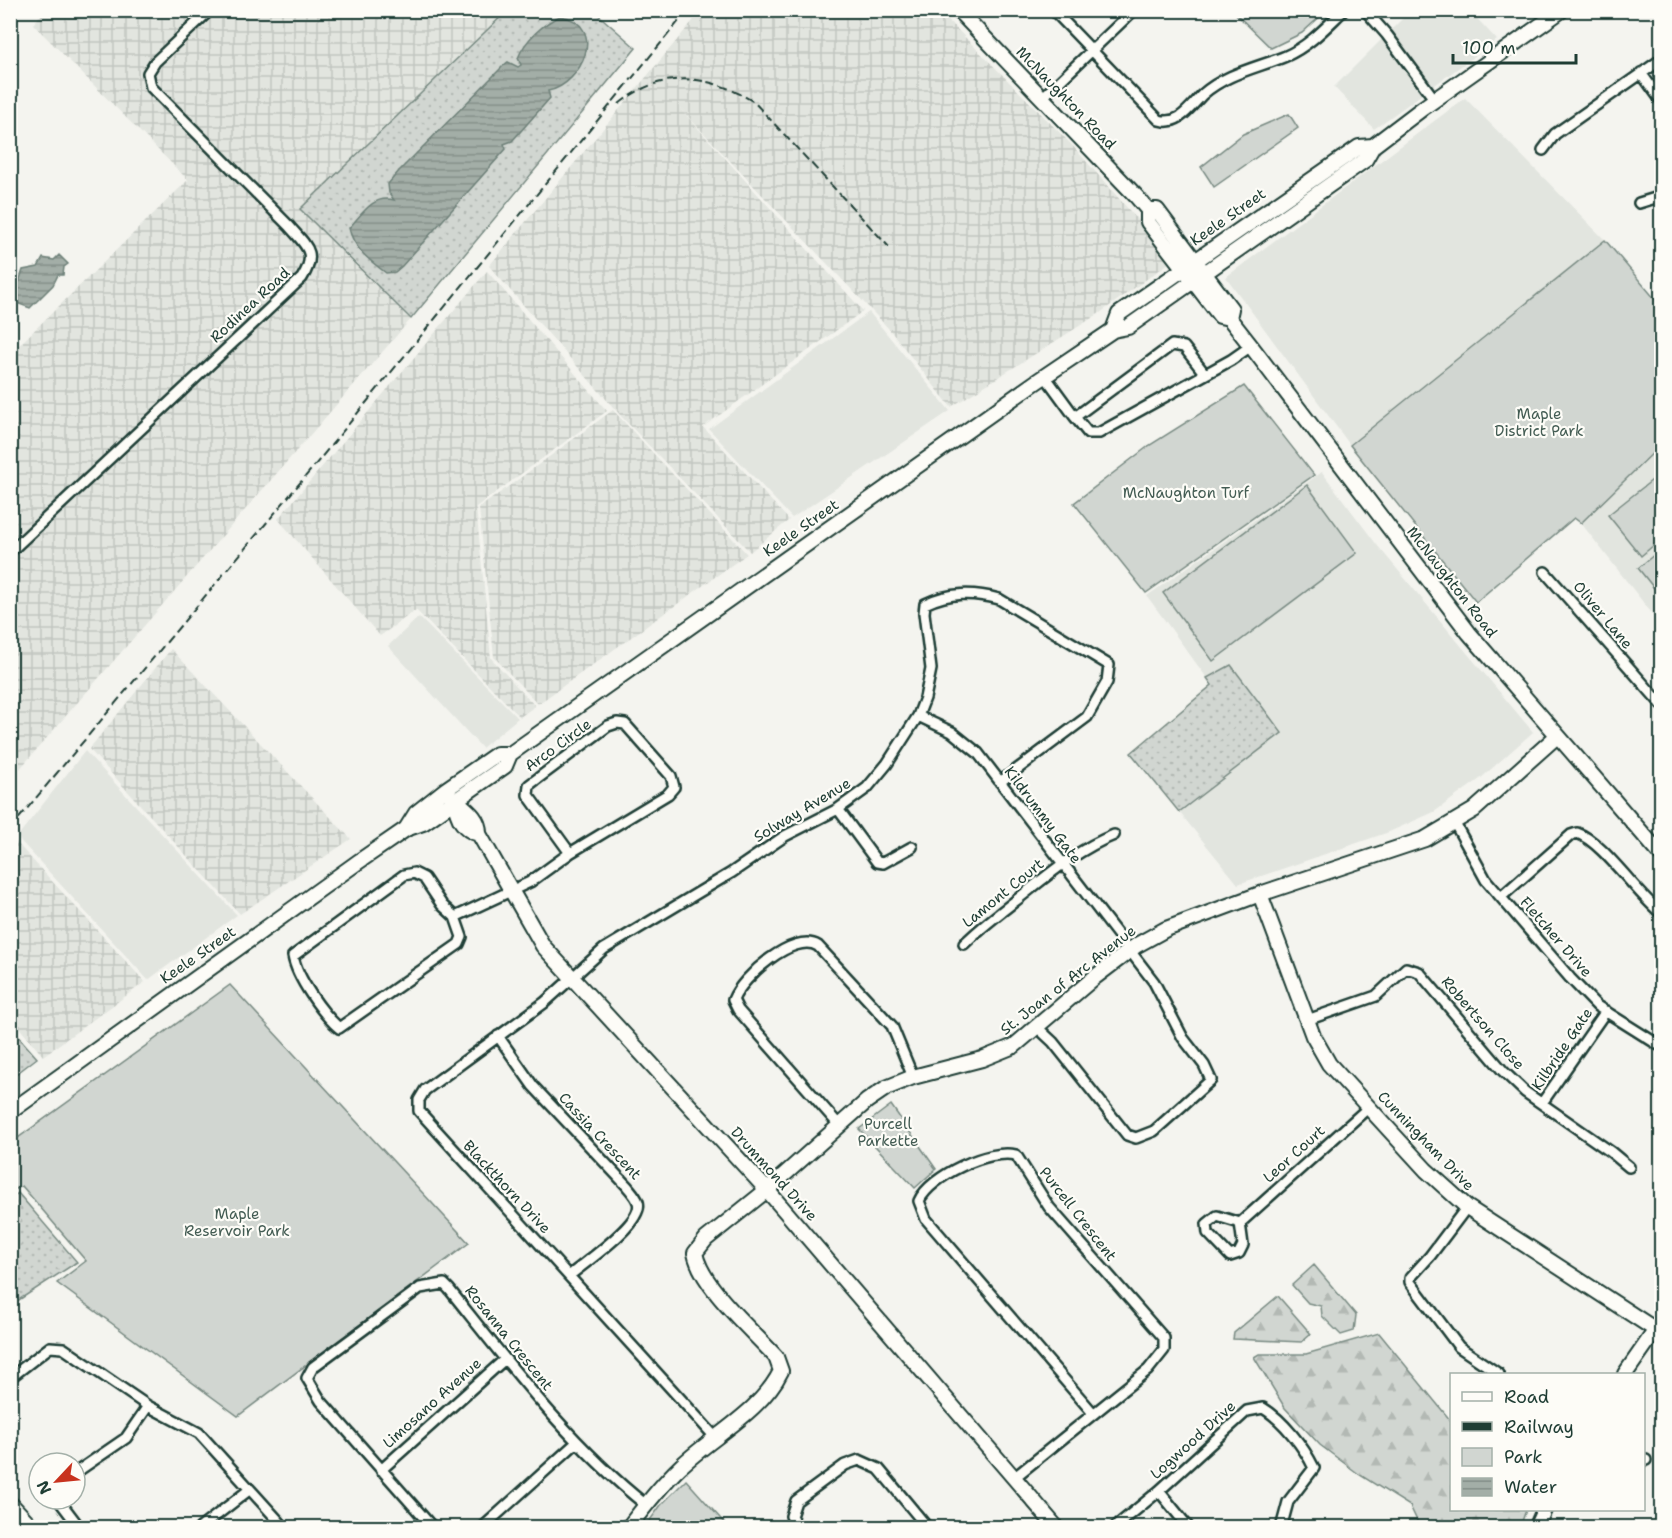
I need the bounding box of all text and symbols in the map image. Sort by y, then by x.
scale bar [1453,27,1576,65]
text: 100 m [1462,36,1516,60]
street label: McNaughton Road [1012,42,1121,154]
street label: Keele Street [1186,184,1270,250]
street label: Rodinea Road [206,263,294,347]
park label: Maple District Park [1494,404,1584,441]
park label: McNaughton Turf [1123,483,1250,503]
street label: Keele Street [759,495,843,561]
street label: McNaughton Road [1402,522,1502,642]
street label: Oliver Lane [1569,577,1637,653]
street label: Arco Circle [521,714,595,776]
street label: Kildrummy Gate [1000,762,1086,868]
street label: Solway Avenue [750,773,854,847]
street label: Lamont Court [958,854,1048,932]
street label: Fletcher Drive [1515,892,1597,982]
street label: St. Joan of Arc Avenue [996,921,1140,1039]
street label: Keele Street [156,922,240,988]
street label: Robertson Close [1437,972,1529,1074]
street label: Kilbride Gate [1527,1004,1597,1094]
street label: Cunningham Drive [1373,1087,1479,1195]
street label: Cassia Crescent [554,1088,646,1184]
park label: Purcell Parkette [858,1114,918,1151]
street label: Leor Court [1259,1121,1329,1187]
street label: Drummond Drive [726,1123,822,1225]
street label: Blackthorn Drive [459,1136,555,1238]
street label: Purcell Crescent [1035,1163,1121,1265]
park label: Maple Reservoir Park [184,1204,290,1241]
street label: Rosanna Crescent [460,1281,558,1395]
street label: Limosano Avenue [378,1353,486,1453]
legend [1450,1373,1645,1511]
text: Road [1504,1385,1549,1409]
street label: Logwood Drive [1146,1396,1240,1484]
text: Railway [1504,1415,1574,1439]
text: Park [1504,1445,1543,1469]
north arrow [27,1451,87,1511]
text: Water [1504,1475,1557,1499]
text: N [32,1477,56,1498]

